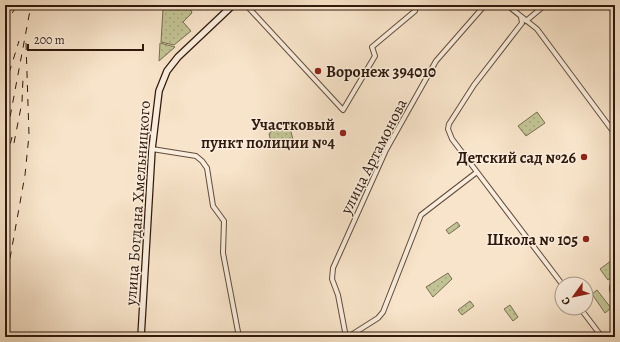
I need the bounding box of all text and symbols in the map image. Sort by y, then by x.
scale bar [28,26,143,52]
text: 200 m [34,32,65,48]
place label: Воронеж 394010 [326,61,436,83]
marker: Воронеж 394010 [313,66,323,76]
street label: улица Артамонова [335,94,413,219]
street label: улица Богдана Хмельницкого [120,100,156,307]
place label: Участковый пункт полиции №4 [201,114,335,154]
marker: Участковый пункт полиции №4 [338,128,348,138]
place label: Детский сад №26 [457,147,577,169]
marker: Детский сад №26 [579,152,589,162]
place label: Школа № 105 [487,229,578,251]
marker: Школа № 105 [581,234,591,244]
north arrow [554,276,594,316]
text: С [558,294,574,308]

